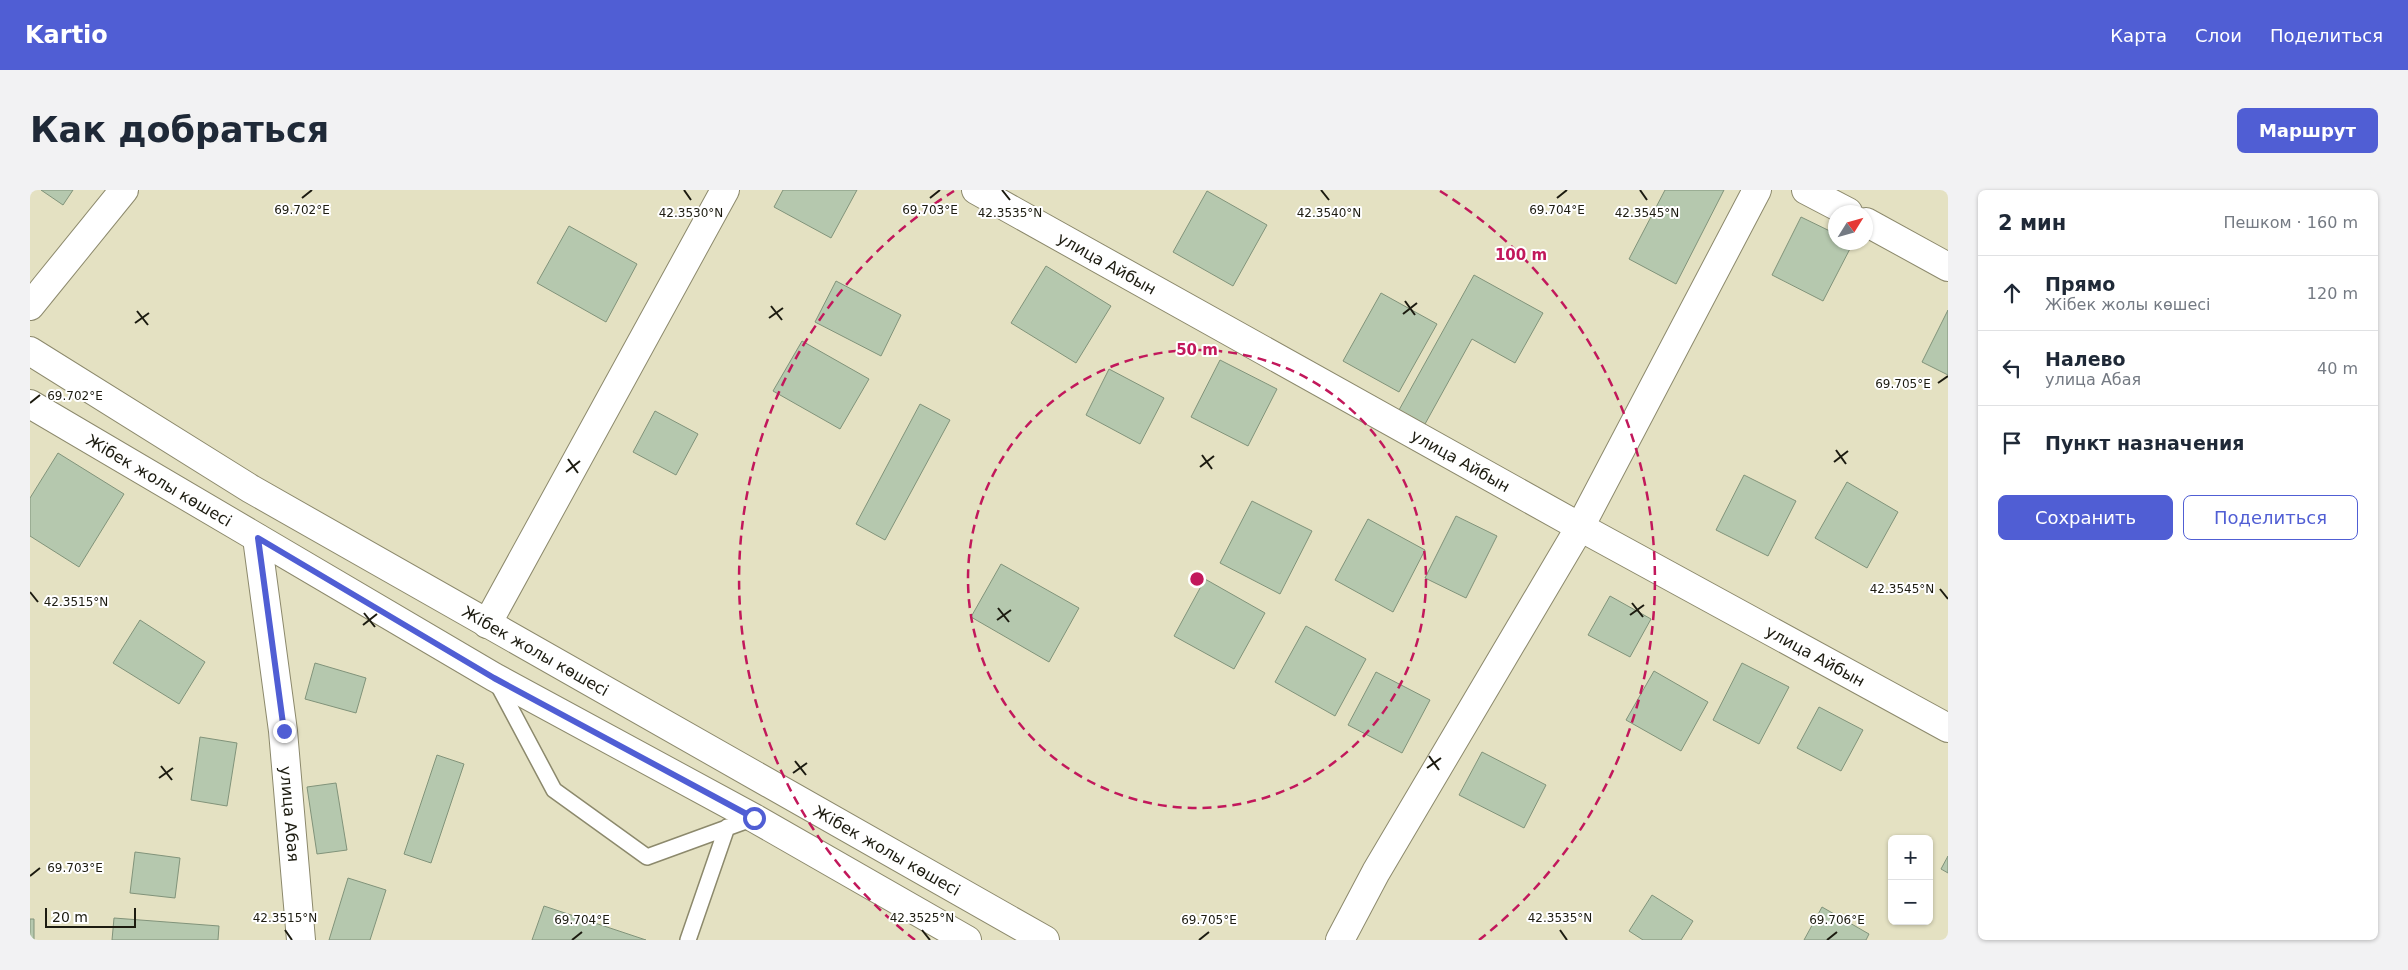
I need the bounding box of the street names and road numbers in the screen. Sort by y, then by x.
street label: улица Айбын [1054,228,1160,298]
street label: улица Айбын [1408,425,1513,496]
street label: Жібек жолы көшесі [83,430,235,530]
street label: Жібек жолы көшесі [459,602,612,700]
street label: улица Айбын [1763,621,1868,690]
street label: улица Абая [277,765,304,863]
street label: Жібек жолы көшесі [810,801,964,899]

